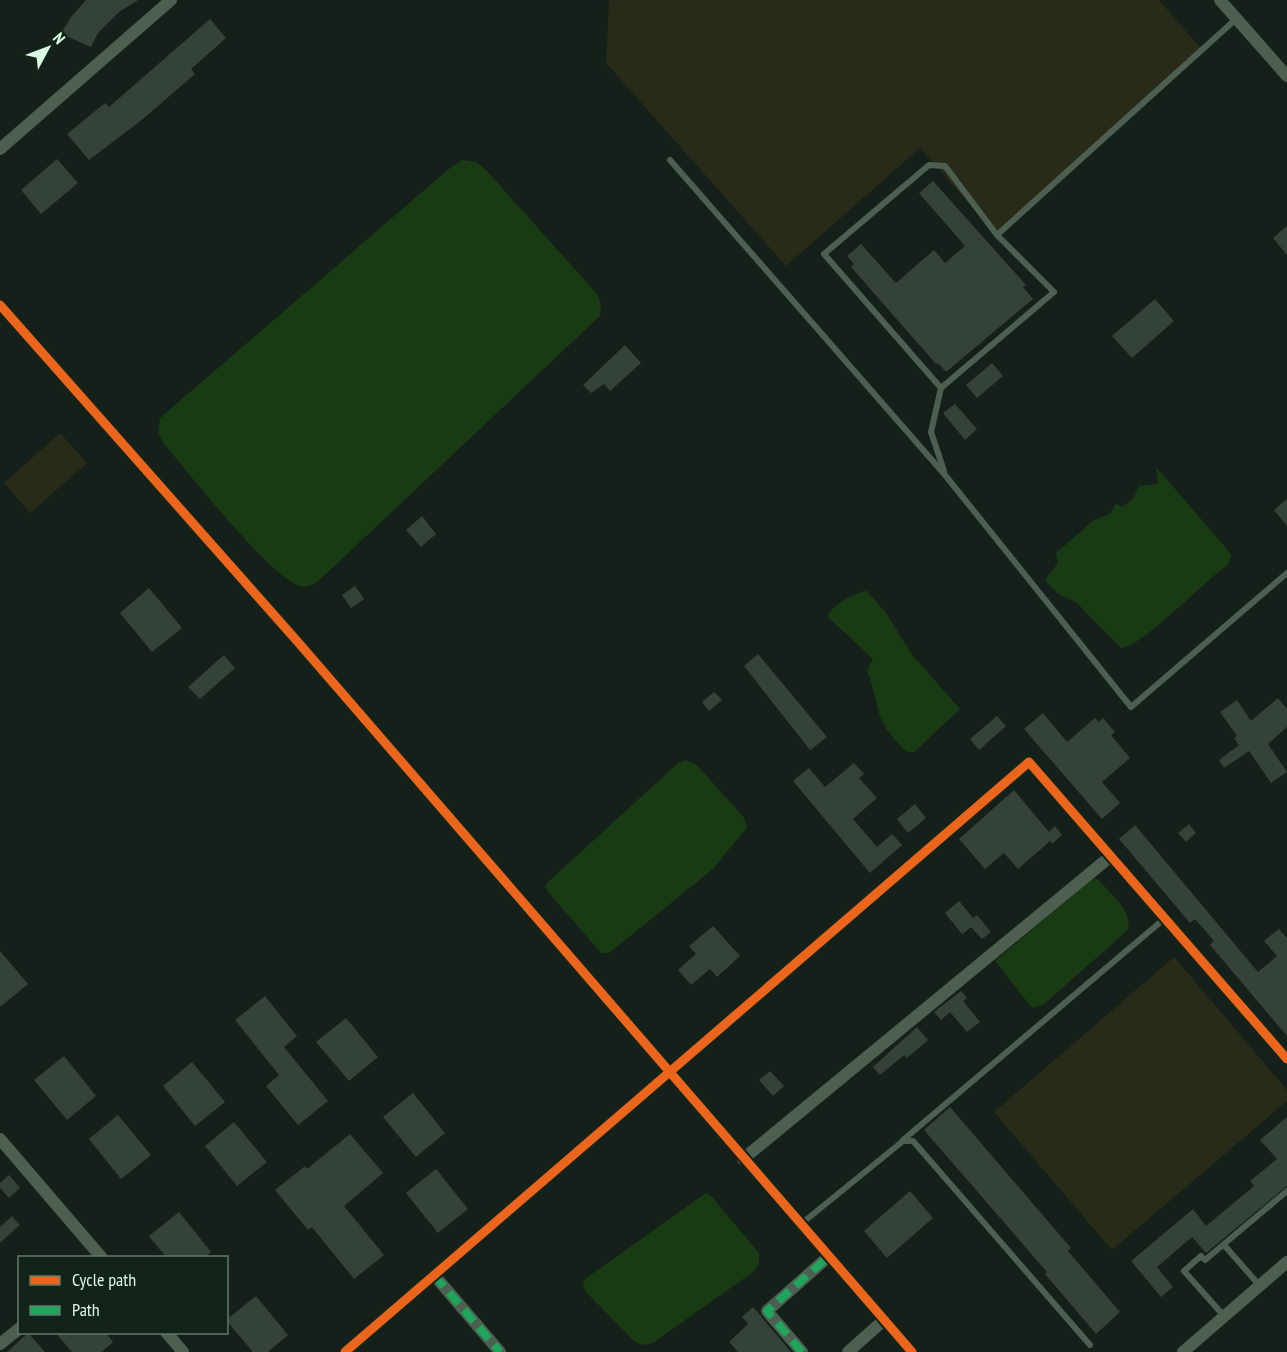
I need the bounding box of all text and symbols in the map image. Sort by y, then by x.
north arrow [18,18,78,78]
text: N [49,28,70,48]
legend [18,1256,228,1334]
text: Cycle path [72,1268,136,1291]
text: Path [72,1298,100,1321]

